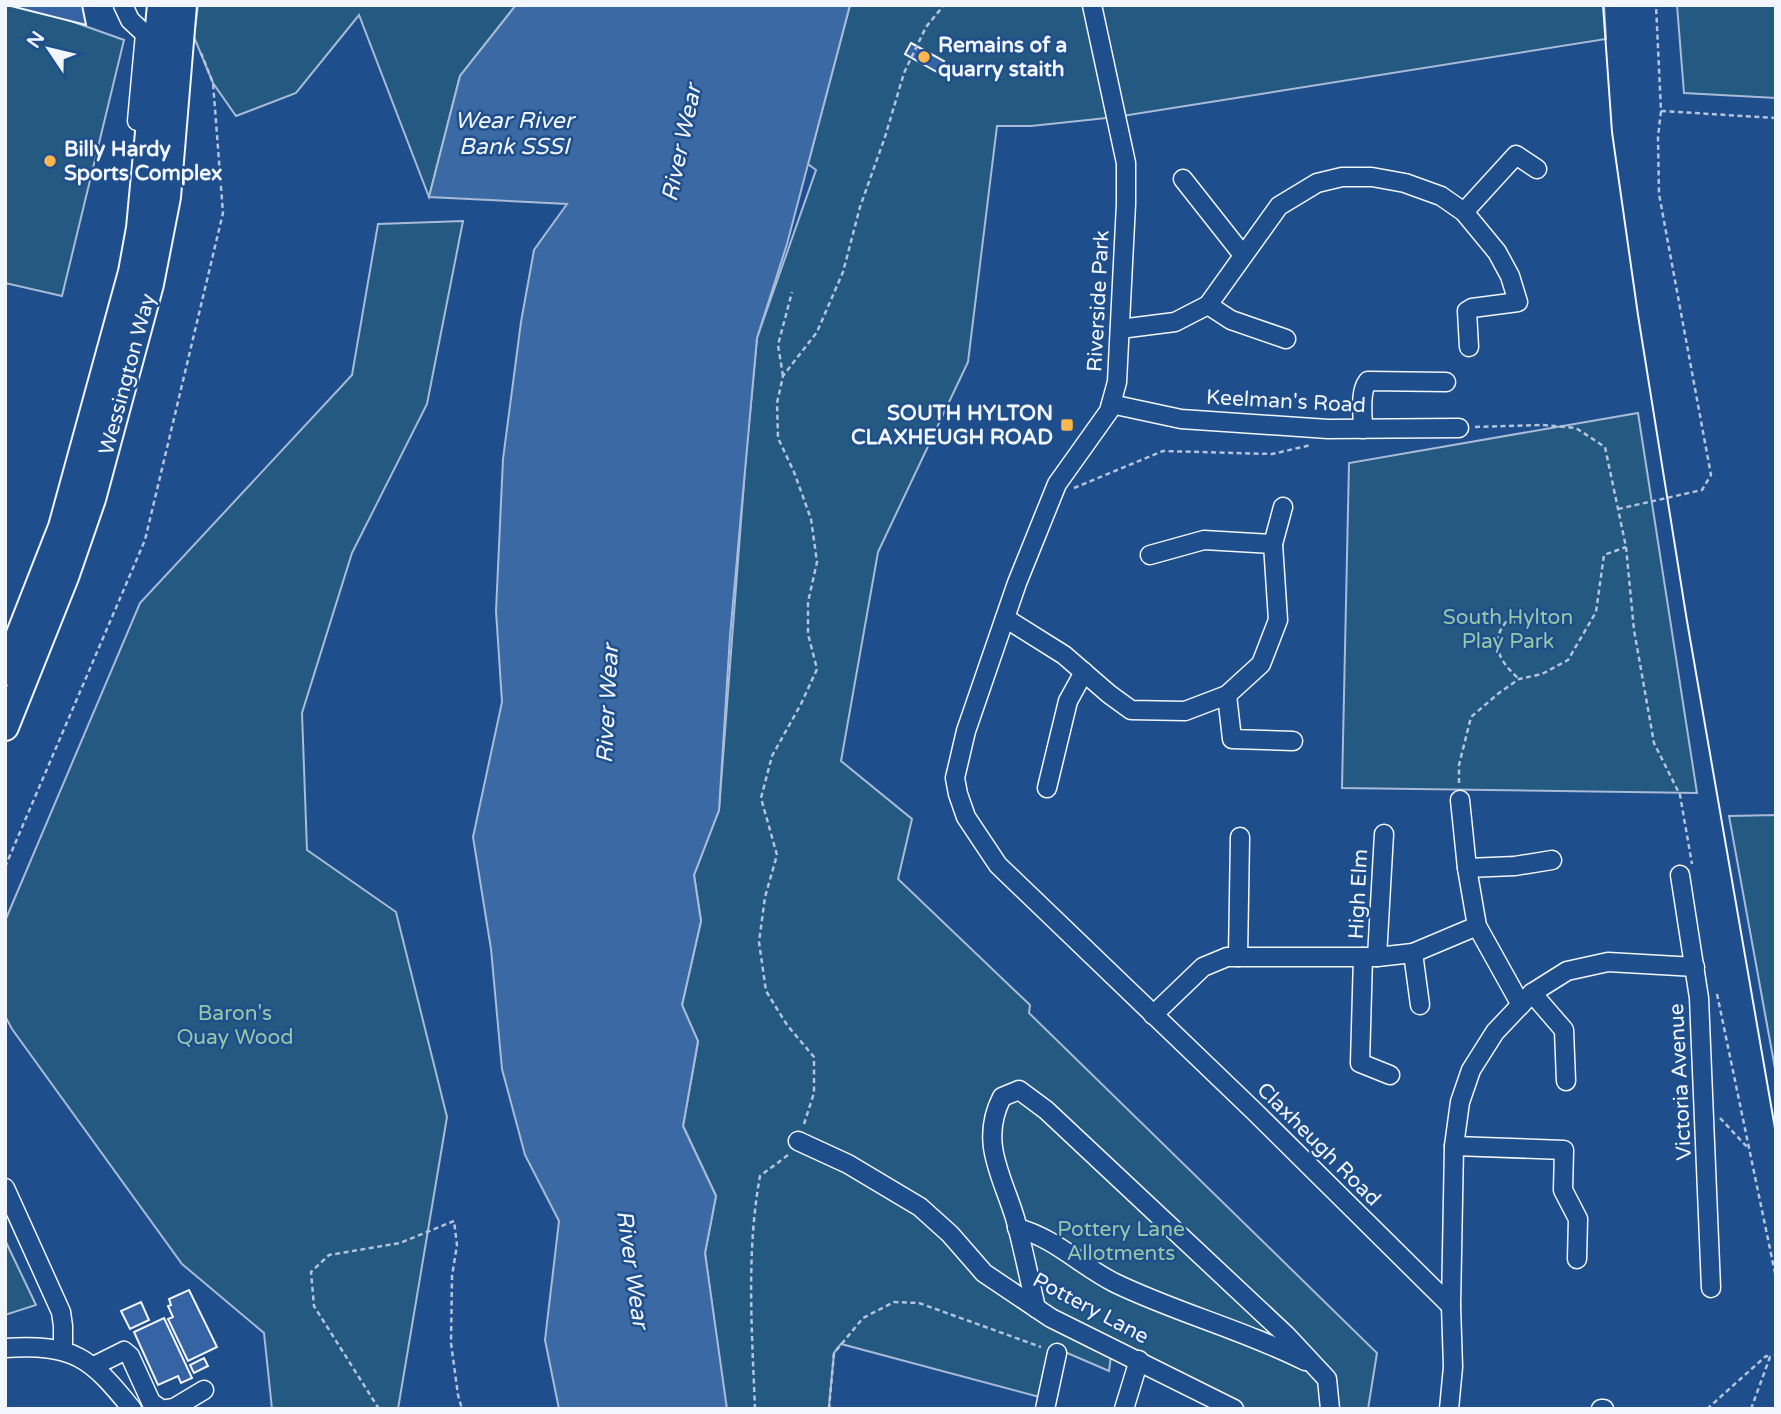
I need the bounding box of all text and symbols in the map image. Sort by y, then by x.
north arrow [14,14,84,84]
text: N [23,27,49,52]
place label: Remains of a quarry staith [938,33,1067,82]
marker: Remains of a quarry staith [916,49,932,65]
water label: River Wear [656,79,709,204]
water label: Wear River Bank SSSI [455,107,577,161]
place label: Billy Hardy Sports Complex [64,137,222,186]
marker: Billy Hardy Sports Complex [42,153,58,169]
street label: Riverside Park [1082,230,1115,373]
street label: Wessington Way [94,291,161,457]
street label: Keelman's Road [1205,385,1366,418]
place label: SOUTH HYLTON CLAXHEUGH ROAD [851,401,1053,450]
marker: SOUTH HYLTON CLAXHEUGH ROAD [1059,417,1075,433]
park label: South Hylton Play Park [1443,605,1573,654]
water label: River Wear [591,641,625,764]
street label: High Elm [1344,848,1373,940]
park label: Baron's Quay Wood [176,1001,294,1050]
street label: Victoria Avenue [1664,1003,1697,1161]
street label: Claxheugh Road [1252,1077,1386,1211]
water label: River Wear [610,1208,655,1333]
park label: Pottery Lane Allotments [1057,1217,1185,1266]
street label: Pottery Lane [1029,1267,1153,1349]

